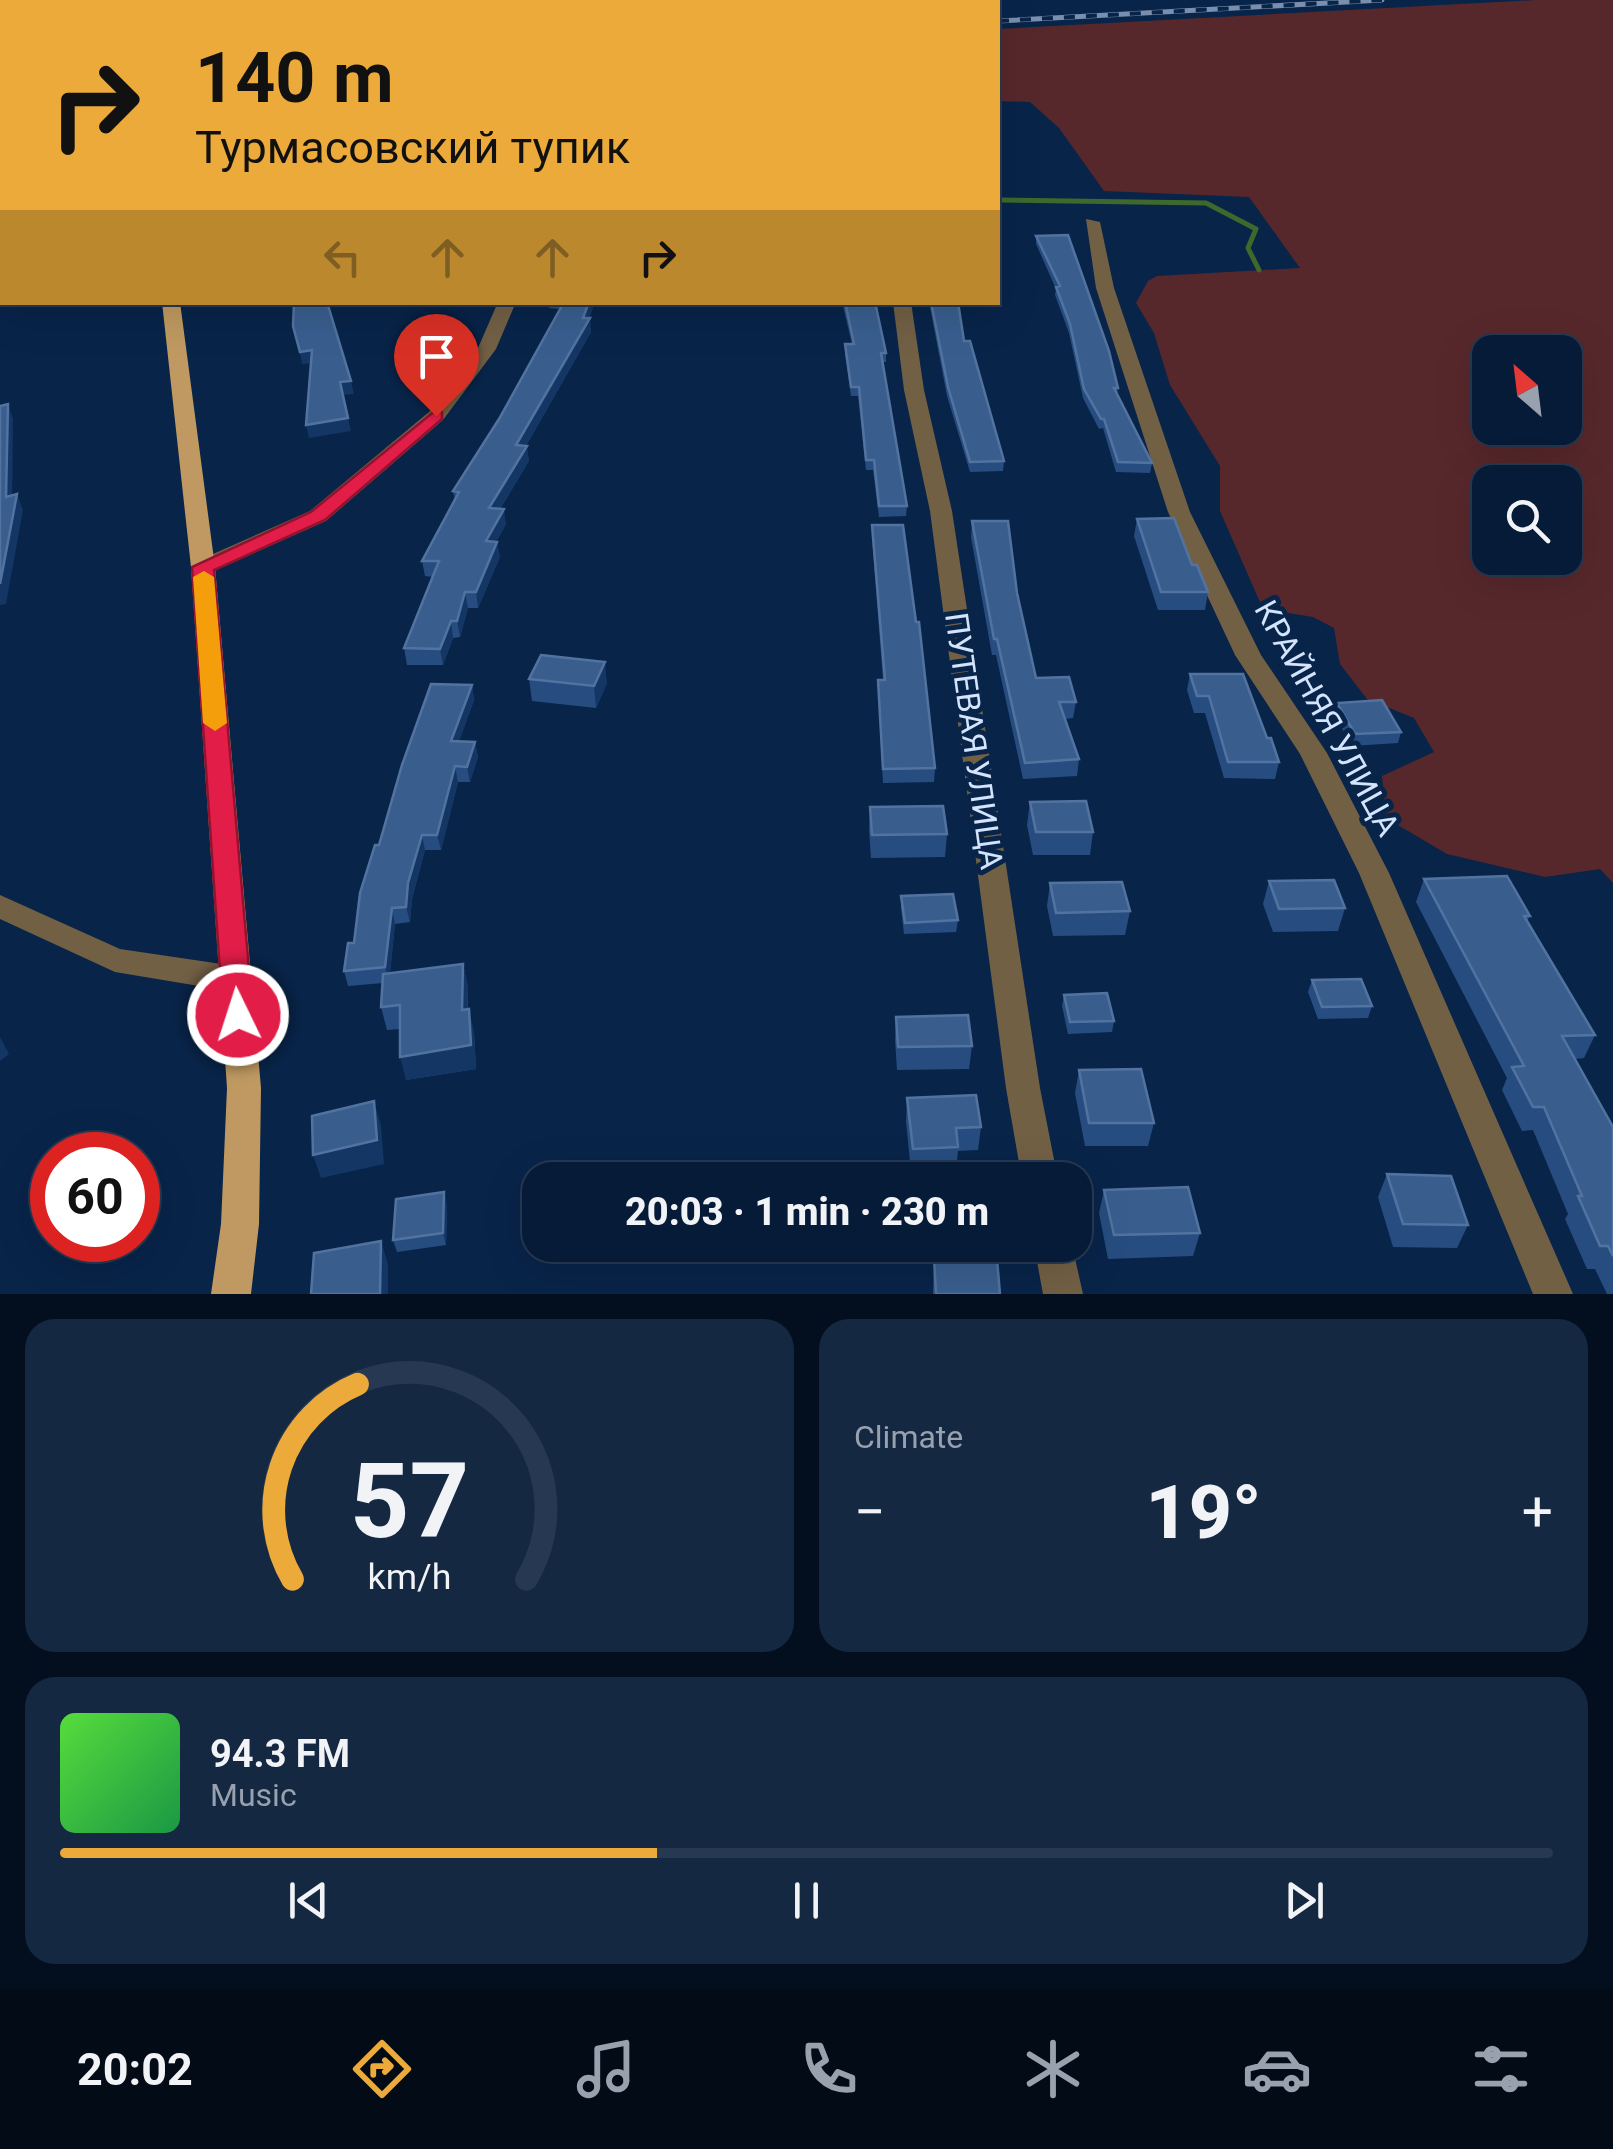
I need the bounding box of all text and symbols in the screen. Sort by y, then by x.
text: 140 m [195,37,394,119]
icon: right [30,40,160,170]
text: Турмасовский тупик [195,121,630,174]
icon: left [315,230,370,285]
icon: ahead [420,230,475,285]
icon: ahead [525,230,580,285]
icon: right [630,230,685,285]
pin [394,314,479,417]
icon: arrive [409,329,464,384]
north arrow [1472,335,1582,445]
map controls [1472,335,1582,575]
button: search [1472,465,1582,575]
street label: КРАЙНЯЯ УЛИЦА [1247,594,1407,842]
street label: ПУТЕВАЯ УЛИЦА [937,610,1011,872]
position arrow [186,963,290,1067]
speed limit sign: 60 [30,1132,160,1262]
text: 20:03 · 1 min · 230 m [625,1190,989,1234]
text: Climate [854,1418,963,1456]
text: 57 [350,1441,469,1562]
text: 19° [1146,1468,1262,1556]
text: − [854,1480,885,1544]
text: + [1522,1480,1553,1544]
text: km/h [368,1556,451,1598]
text: 94.3 FM [210,1732,350,1776]
text: Music [210,1776,297,1814]
icon: previous [281,1873,336,1928]
icon: pause [779,1873,834,1928]
icon: next [1277,1873,1332,1928]
icon: directions [347,2034,417,2104]
icon: music [571,2034,641,2104]
icon: phone [794,2034,864,2104]
icon: climate [1018,2034,1088,2104]
icon: car [1242,2034,1312,2104]
icon: filters [1466,2034,1536,2104]
text: 20:02 [77,2043,193,2096]

